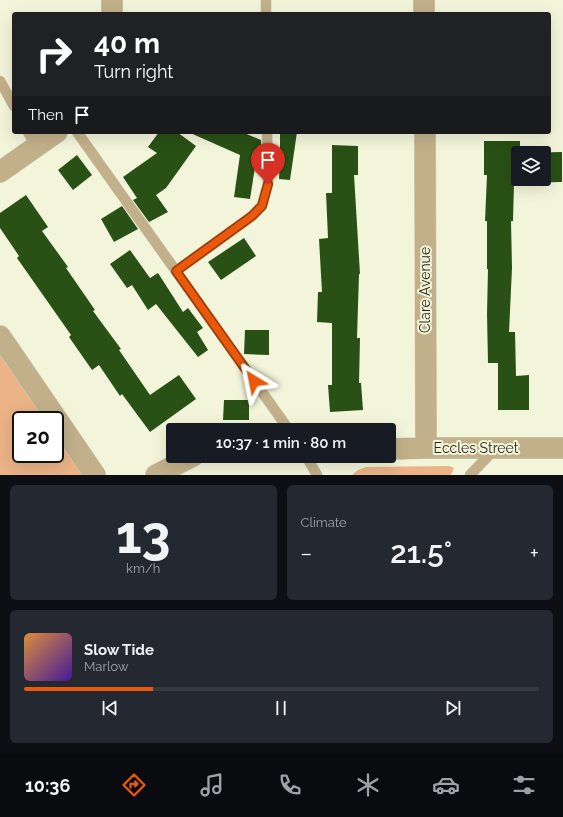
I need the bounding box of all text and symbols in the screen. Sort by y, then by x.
text: 40 m [94,27,160,60]
icon: right [28,28,80,80]
text: Turn right [94,61,173,82]
icon: arrive [71,104,93,126]
text: Then [28,106,63,124]
pin [251,143,285,184]
map controls [511,146,551,186]
button: layers [511,146,551,186]
icon: arrive [257,149,279,171]
street label: Clare Avenue [417,247,433,333]
position arrow [233,360,275,402]
speed limit sign: 20 [12,411,64,463]
text: 10:37 · 1 min · 80 m [216,434,346,452]
street label: Eccles Street [434,440,519,456]
text: 13 [116,504,171,565]
text: Climate [301,515,347,530]
text: 21.5° [390,535,452,570]
text: − [301,540,312,566]
text: + [530,540,539,566]
text: km/h [126,561,160,576]
text: Slow Tide [84,641,154,659]
text: Marlow [84,659,129,674]
icon: previous [99,697,121,719]
icon: pause [270,697,292,719]
icon: next [442,697,464,719]
icon: directions [120,771,148,799]
icon: music [198,771,226,799]
icon: phone [276,771,304,799]
icon: climate [354,771,382,799]
icon: car [432,771,460,799]
icon: filters [510,771,538,799]
text: 10:36 [25,775,70,796]

